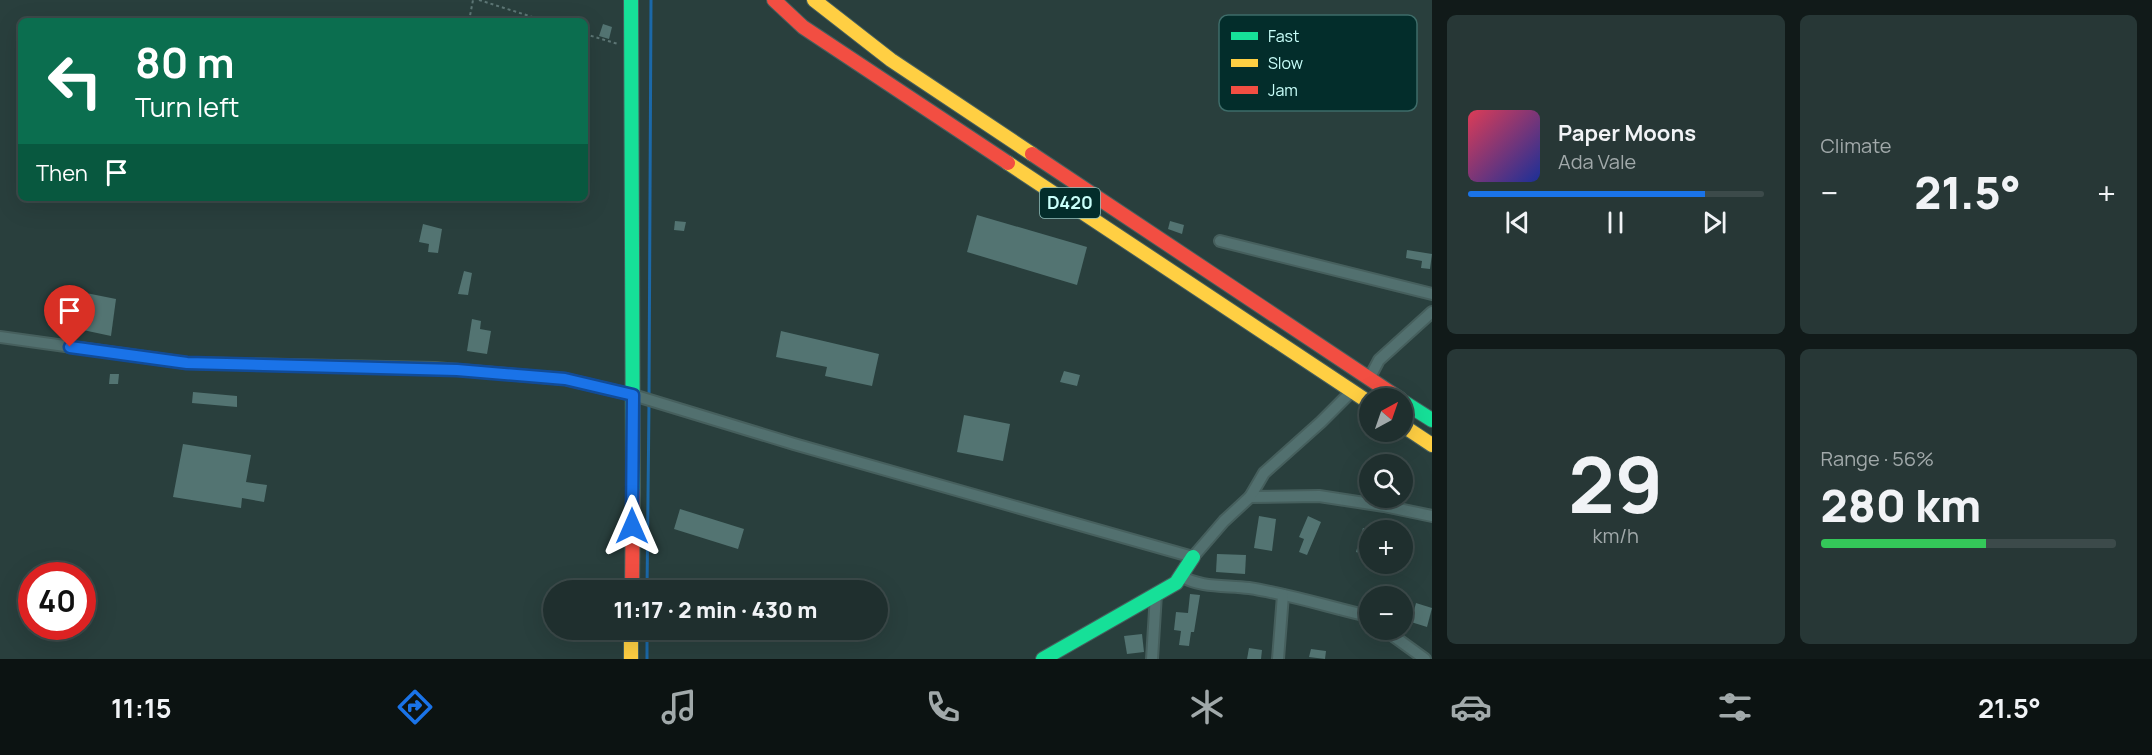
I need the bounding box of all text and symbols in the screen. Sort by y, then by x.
legend [1219,15,1417,111]
text: Fast [1268,25,1299,47]
text: 80 m [135,33,235,91]
icon: left [36,42,114,120]
text: Slow [1268,52,1303,74]
text: Jam [1268,79,1298,101]
text: Turn left [135,88,239,125]
text: Paper Moons [1558,118,1696,148]
text: Climate [1821,132,1892,159]
text: Ada Vale [1558,148,1636,175]
icon: arrive [100,156,133,189]
text: Then [36,158,88,188]
text: 21.5° [1914,161,2021,223]
text: − [1821,170,1838,215]
text: + [2097,170,2116,215]
road number: D420 [1040,188,1100,218]
icon: previous [1501,206,1534,239]
icon: pause [1599,206,1632,239]
icon: next [1698,206,1731,239]
pin [44,285,95,347]
icon: arrive [53,294,86,327]
north arrow [1359,388,1413,442]
map controls [1359,388,1413,640]
text: 29 [1568,430,1663,536]
text: Range · 56% [1821,445,1934,472]
button: search [1359,454,1413,508]
text: 280 km [1821,474,1981,536]
position arrow [600,494,664,558]
button: + [1359,520,1413,574]
text: km/h [1592,522,1639,549]
speed limit sign: 40 [18,562,96,640]
button: − [1359,586,1413,640]
text: 11:17 · 2 min · 430 m [614,595,817,625]
icon: directions [394,686,436,728]
icon: music [658,686,700,728]
icon: phone [922,686,964,728]
icon: climate [1186,686,1228,728]
icon: car [1450,686,1492,728]
icon: filters [1714,686,1756,728]
text: 11:15 [111,689,172,726]
text: 21.5° [1978,689,2041,726]

